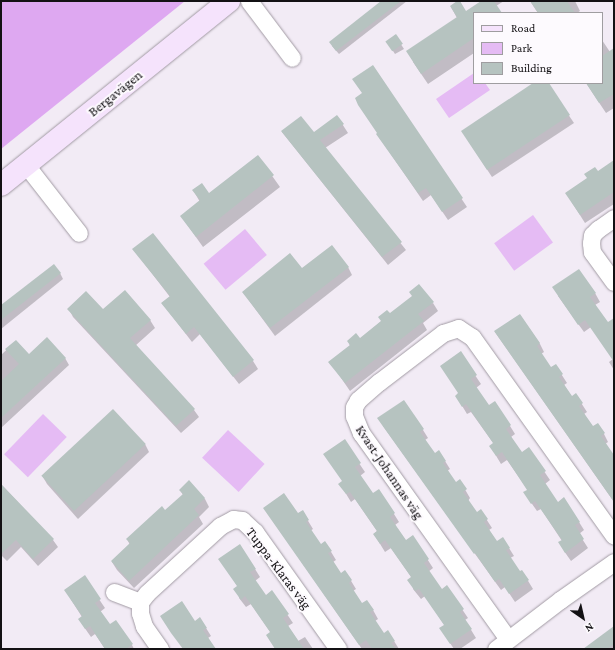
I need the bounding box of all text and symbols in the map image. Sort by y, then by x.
legend [473,12,603,84]
text: Road [511,21,535,35]
text: Park [511,41,532,55]
text: Building [511,61,552,75]
street label: Bergavägen [85,66,145,120]
street label: Kvast-Johannas väg [352,422,428,522]
street label: Tuppa-Klaras väg [243,524,315,612]
north arrow [563,598,603,638]
text: N [583,621,596,635]

